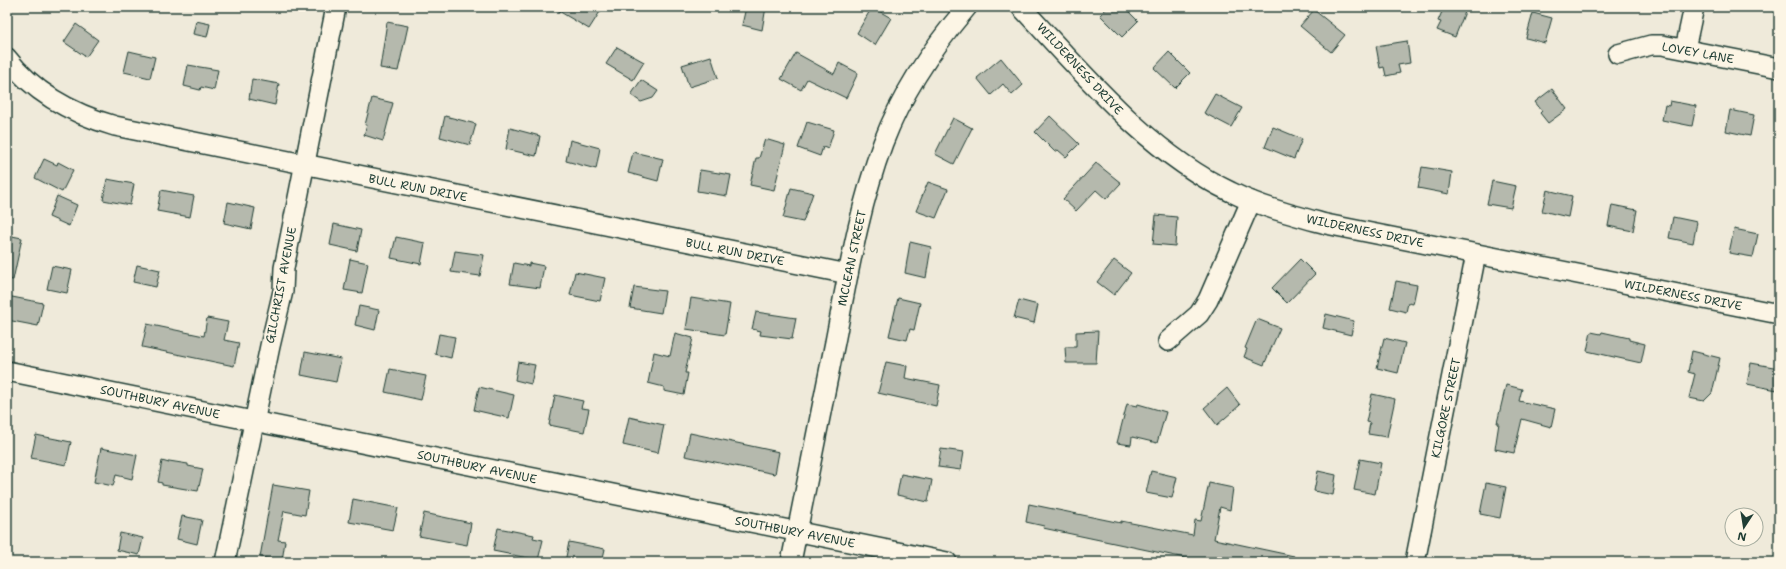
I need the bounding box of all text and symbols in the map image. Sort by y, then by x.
street label: WILDERNESS DRIVE [1033,20,1127,118]
street label: LOVEY LANE [1661,39,1735,67]
street label: BULL RUN DRIVE [367,171,469,205]
street label: MCLEAN STREET [834,208,870,307]
street label: WILDERNESS DRIVE [1305,211,1425,251]
street label: GILCHRIST AVENUE [262,225,300,345]
street label: BULL RUN DRIVE [684,235,786,269]
street label: WILDERNESS DRIVE [1623,276,1743,314]
street label: KILGORE STREET [1428,356,1465,460]
street label: SOUTHBURY AVENUE [99,381,221,423]
street label: SOUTHBURY AVENUE [416,446,538,488]
north arrow [1724,507,1764,547]
street label: SOUTHBURY AVENUE [734,513,856,551]
text: N [1736,528,1748,545]

